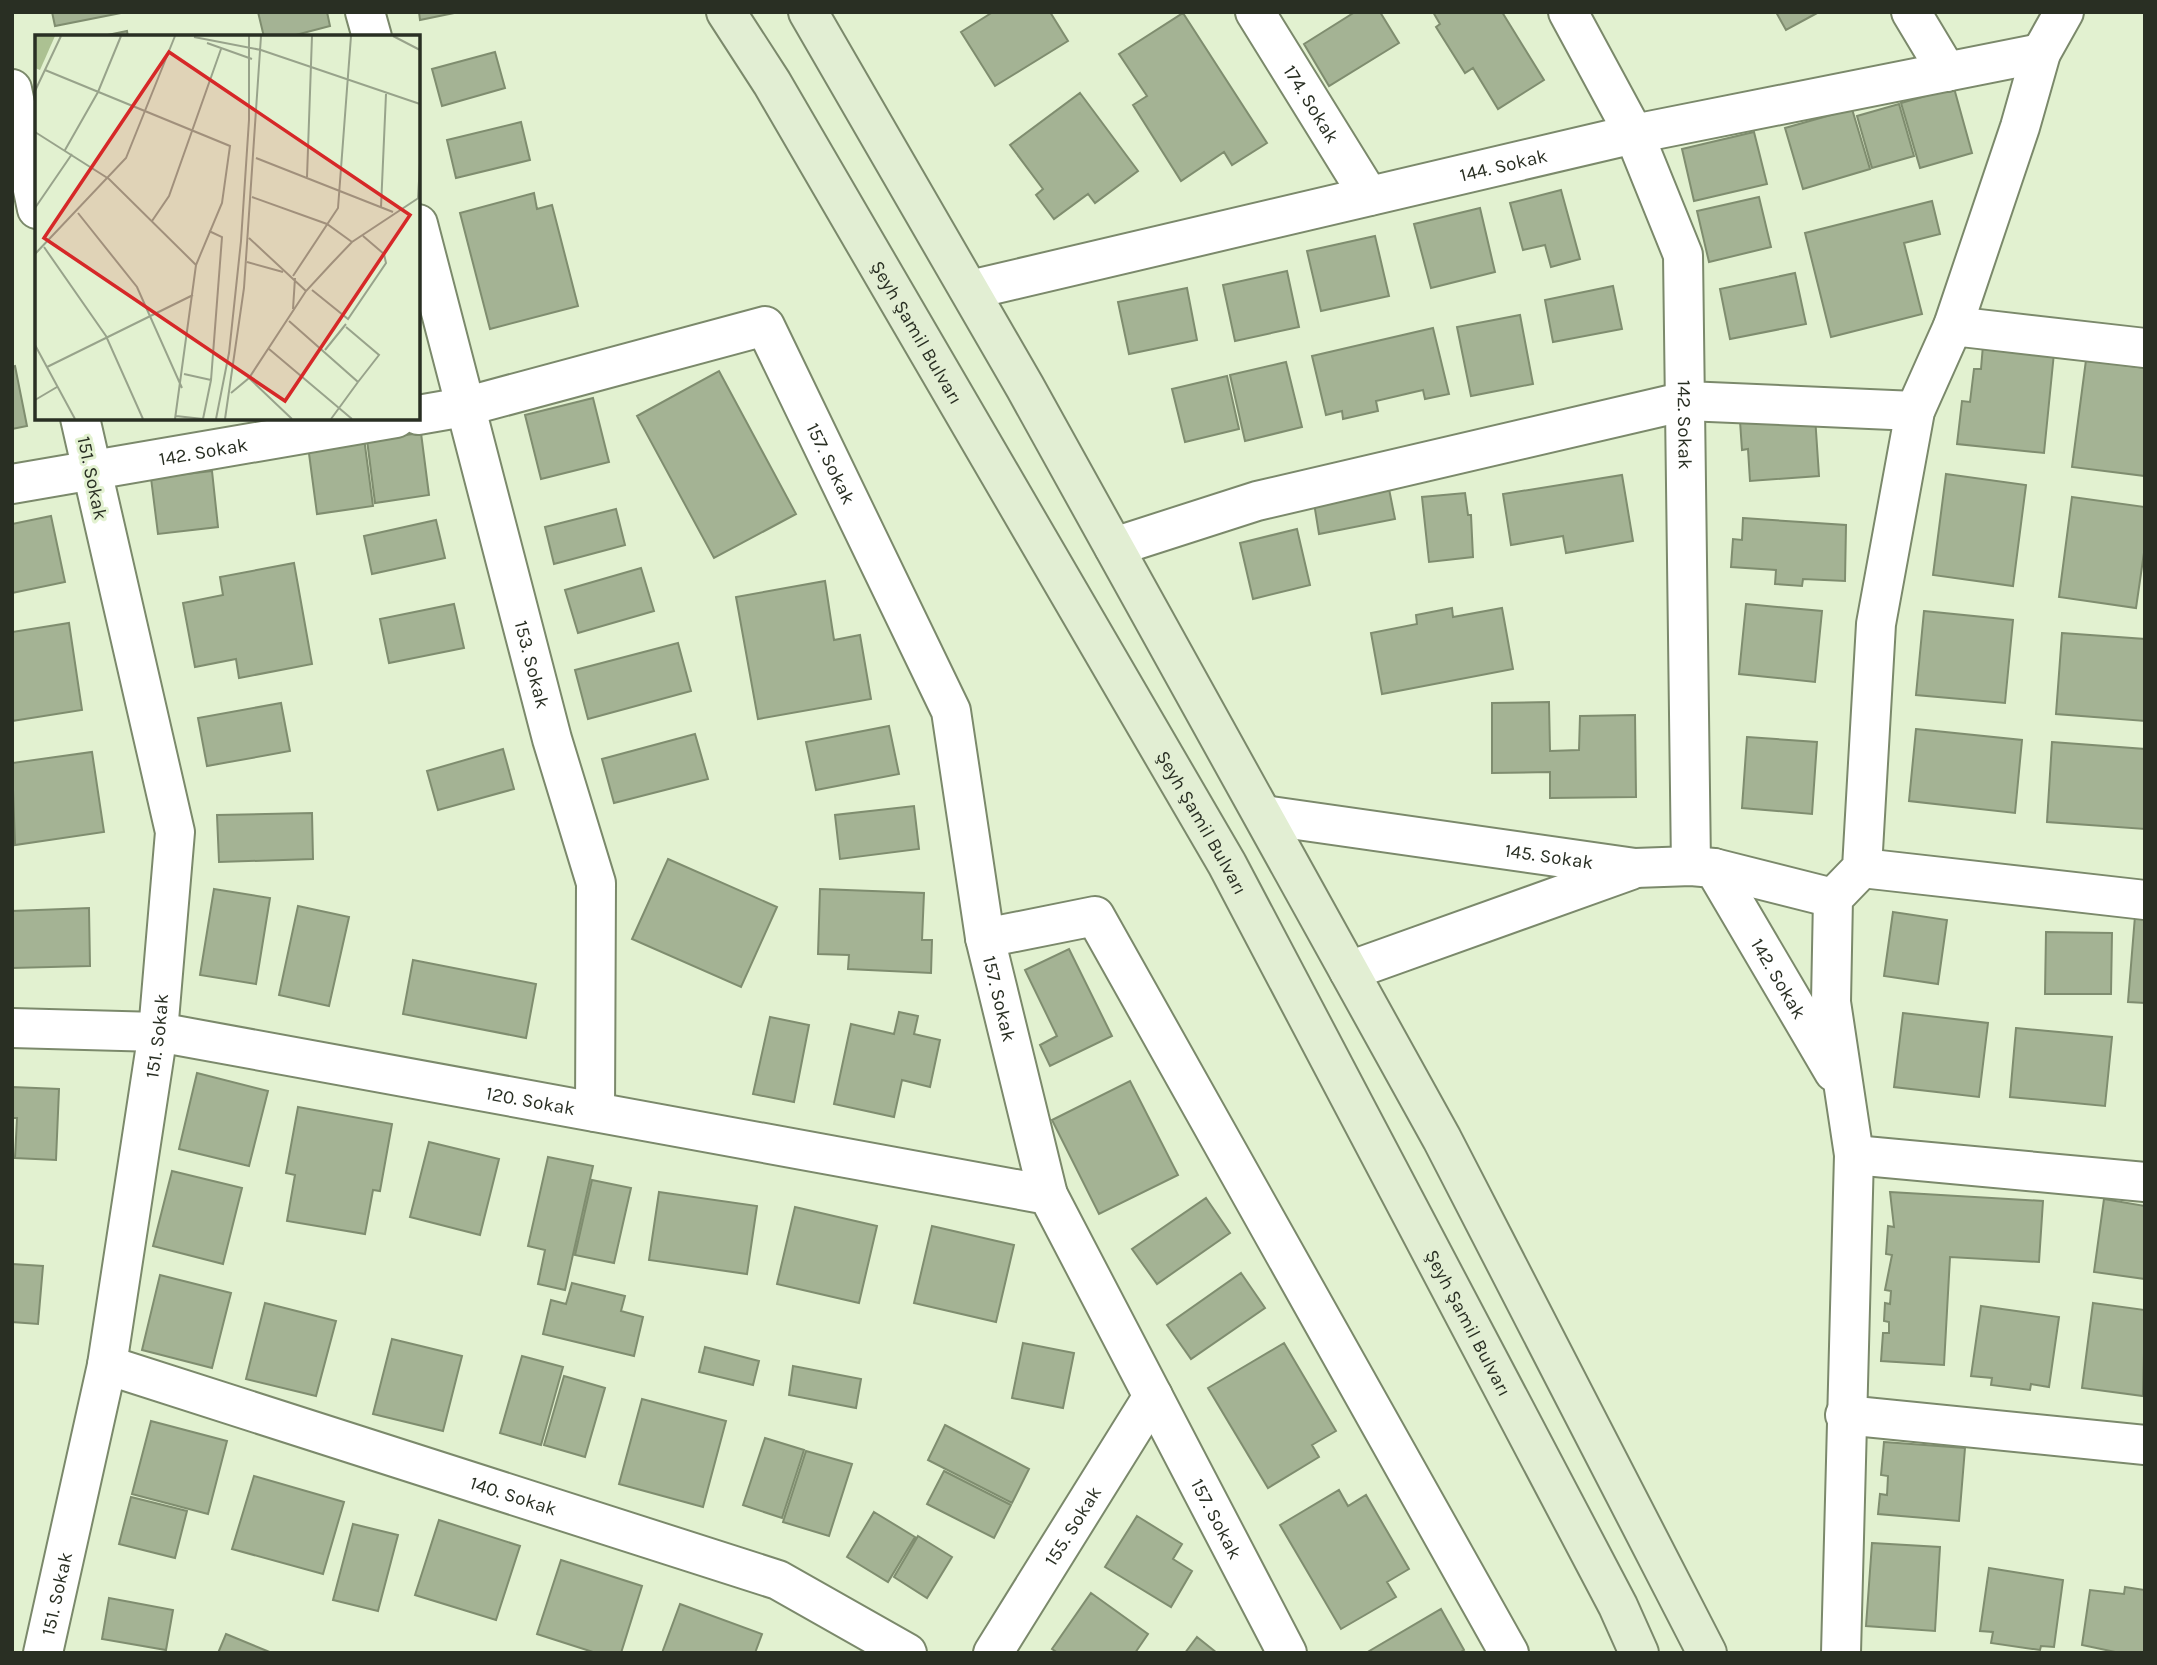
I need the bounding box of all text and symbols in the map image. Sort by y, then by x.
inset map [35,35,420,420]
street label: 174. Sokak [1279,61,1344,148]
street label: 144. Sokak [1458,145,1550,187]
street label: Şeyh Şamil Bulvarı [866,257,967,408]
street label: 142. Sokak [1673,380,1696,470]
street label: 157. Sokak [802,420,860,508]
street label: 151. Sokak [72,434,112,522]
street label: 142. Sokak [157,434,250,471]
street label: 153. Sokak [510,618,554,711]
street label: Şeyh Şamil Bulvarı [1151,747,1251,899]
street label: 145. Sokak [1503,840,1595,874]
street label: 142. Sokak [1746,935,1810,1023]
street label: 157. Sokak [978,954,1020,1044]
street label: 151. Sokak [141,992,173,1080]
street label: 120. Sokak [484,1082,577,1120]
street label: Şeyh Şamil Bulvarı [1420,1246,1515,1400]
street label: 140. Sokak [467,1472,560,1521]
street label: 157. Sokak [1186,1475,1246,1563]
street label: 155. Sokak [1040,1482,1106,1570]
street label: 151. Sokak [37,1550,77,1638]

